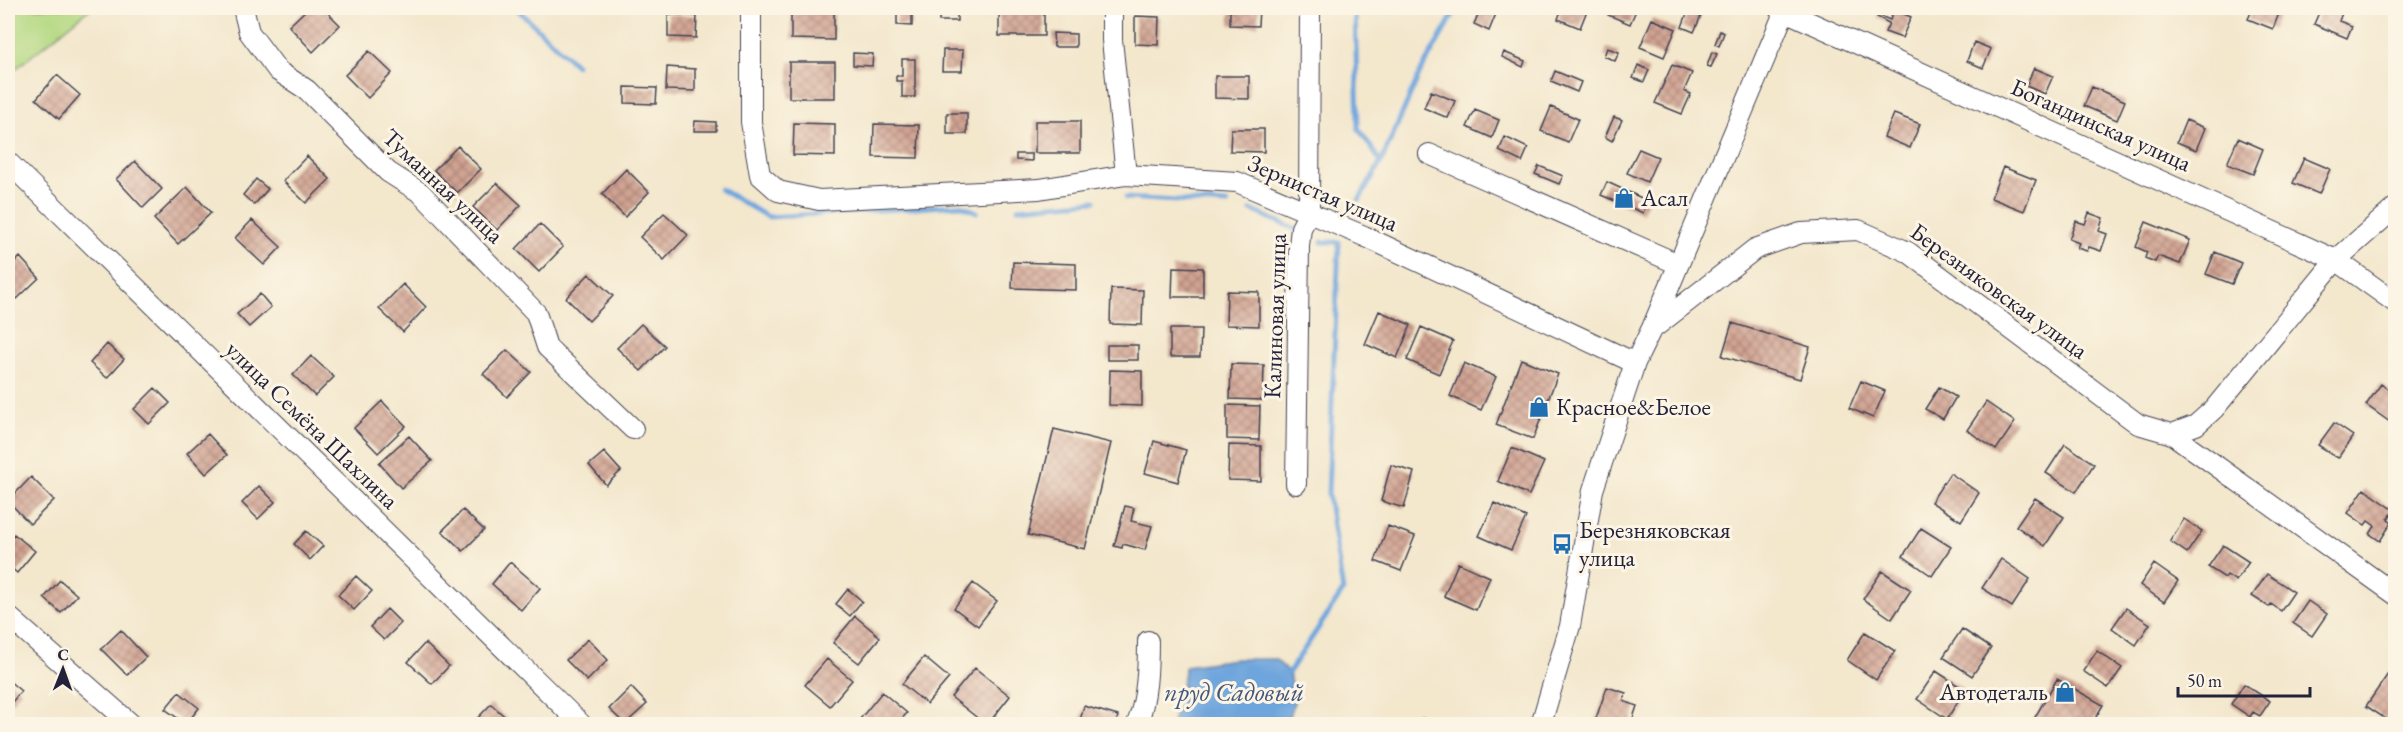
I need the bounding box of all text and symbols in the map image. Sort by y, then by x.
street label: Богандинская улица [2006,71,2197,178]
street label: Туманная улица [376,121,511,250]
street label: Зернистая улица [1244,147,1403,238]
place label: Асал [1640,182,1688,213]
shop icon: Асал [1612,186,1636,210]
street label: Березняковская улица [1904,216,2095,366]
street label: Калиновая улица [1256,232,1293,399]
street label: улица Семёна Шахлина [219,334,406,516]
place label: Красное&Белое [1556,391,1711,422]
shop icon: Красное&Белое [1527,395,1551,419]
place label: Березняковская улица [1579,514,1731,573]
bus stop icon: Березняковская улица [1550,532,1574,556]
north arrow [33,639,93,699]
text: С [57,644,69,665]
scale bar [2178,660,2310,698]
text: 50 m [2187,669,2222,692]
water label: пруд Садовый [1164,675,1304,709]
place label: Автодеталь [1938,676,2048,707]
shop icon: Автодеталь [2053,680,2077,704]

